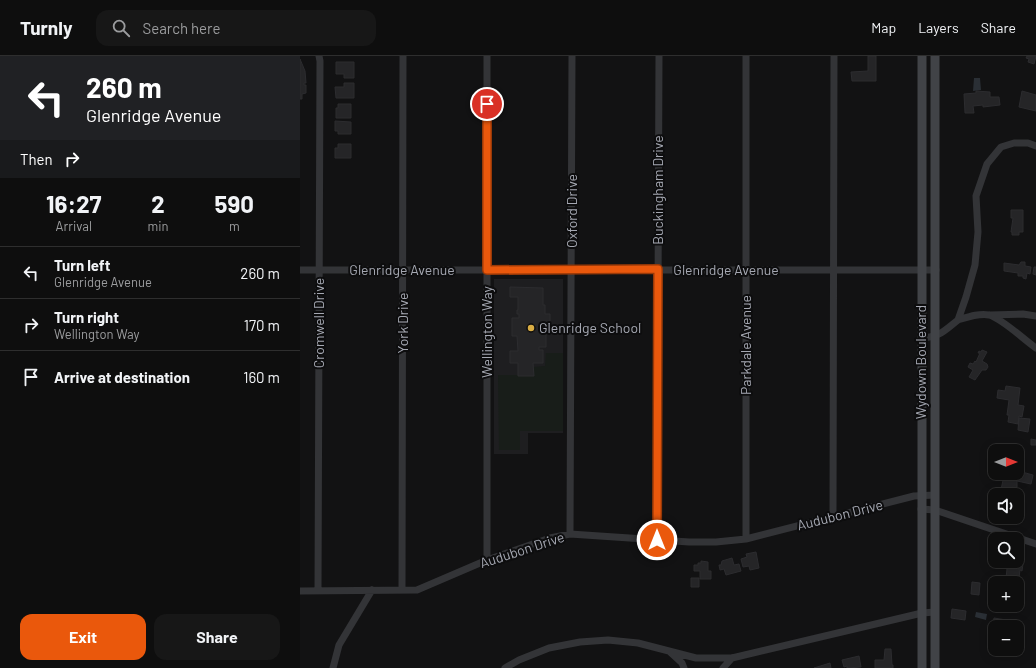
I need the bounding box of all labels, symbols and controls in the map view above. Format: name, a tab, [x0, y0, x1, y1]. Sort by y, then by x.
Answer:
search box	[96, 10, 376, 46]
text: Turnly	[20, 16, 72, 39]
icon: search	[110, 17, 132, 39]
text: Search here	[142, 19, 220, 37]
text: Map	[871, 19, 896, 36]
text: Layers	[918, 19, 959, 36]
text: Share	[981, 19, 1016, 36]
text: 260 m	[86, 70, 162, 104]
icon: left	[20, 72, 72, 124]
pin	[470, 87, 504, 121]
icon: arrive	[476, 93, 498, 115]
text: Glenridge Avenue	[86, 104, 221, 126]
street label: Buckingham Drive	[649, 135, 666, 245]
icon: right	[61, 148, 83, 170]
text: Then	[20, 150, 53, 168]
street label: Oxford Drive	[563, 174, 580, 248]
text: 16:27	[46, 189, 101, 218]
text: 2	[151, 189, 165, 218]
text: 590	[215, 189, 254, 218]
text: Arrival	[56, 218, 92, 234]
text: min	[148, 218, 169, 234]
text: m	[229, 218, 240, 234]
text: Turn left	[54, 256, 110, 274]
street label: Glenridge Avenue	[349, 261, 455, 278]
street label: Glenridge Avenue	[673, 261, 779, 278]
icon: left	[20, 262, 42, 284]
text: 260 m	[240, 264, 280, 282]
text: Glenridge Avenue	[54, 274, 152, 290]
street label: Cromwell Drive	[310, 278, 327, 368]
street label: Wellington Way	[478, 285, 495, 378]
street label: York Drive	[394, 293, 411, 353]
street label: Parkdale Avenue	[737, 295, 754, 395]
street label: Wydown Boulevard	[912, 305, 929, 419]
text: Turn right	[54, 308, 119, 326]
icon: right	[20, 314, 42, 336]
text: 170 m	[244, 316, 280, 334]
place label: Glenridge School	[539, 319, 641, 336]
marker: Glenridge School	[526, 323, 536, 333]
text: Wellington Way	[54, 326, 140, 342]
icon: arrive	[20, 366, 42, 388]
text: Arrive at destination	[54, 368, 190, 386]
text: 160 m	[243, 368, 280, 386]
north arrow	[988, 444, 1024, 480]
map controls	[988, 444, 1024, 656]
button: sound	[988, 488, 1024, 524]
street label: Audubon Drive	[795, 496, 885, 533]
position arrow	[636, 519, 678, 561]
street label: Audubon Drive	[477, 528, 566, 571]
button: search	[988, 532, 1024, 568]
button: +	[988, 576, 1024, 612]
button: Exit	[20, 614, 146, 660]
button: Share	[154, 614, 280, 660]
button: −	[988, 620, 1024, 656]

